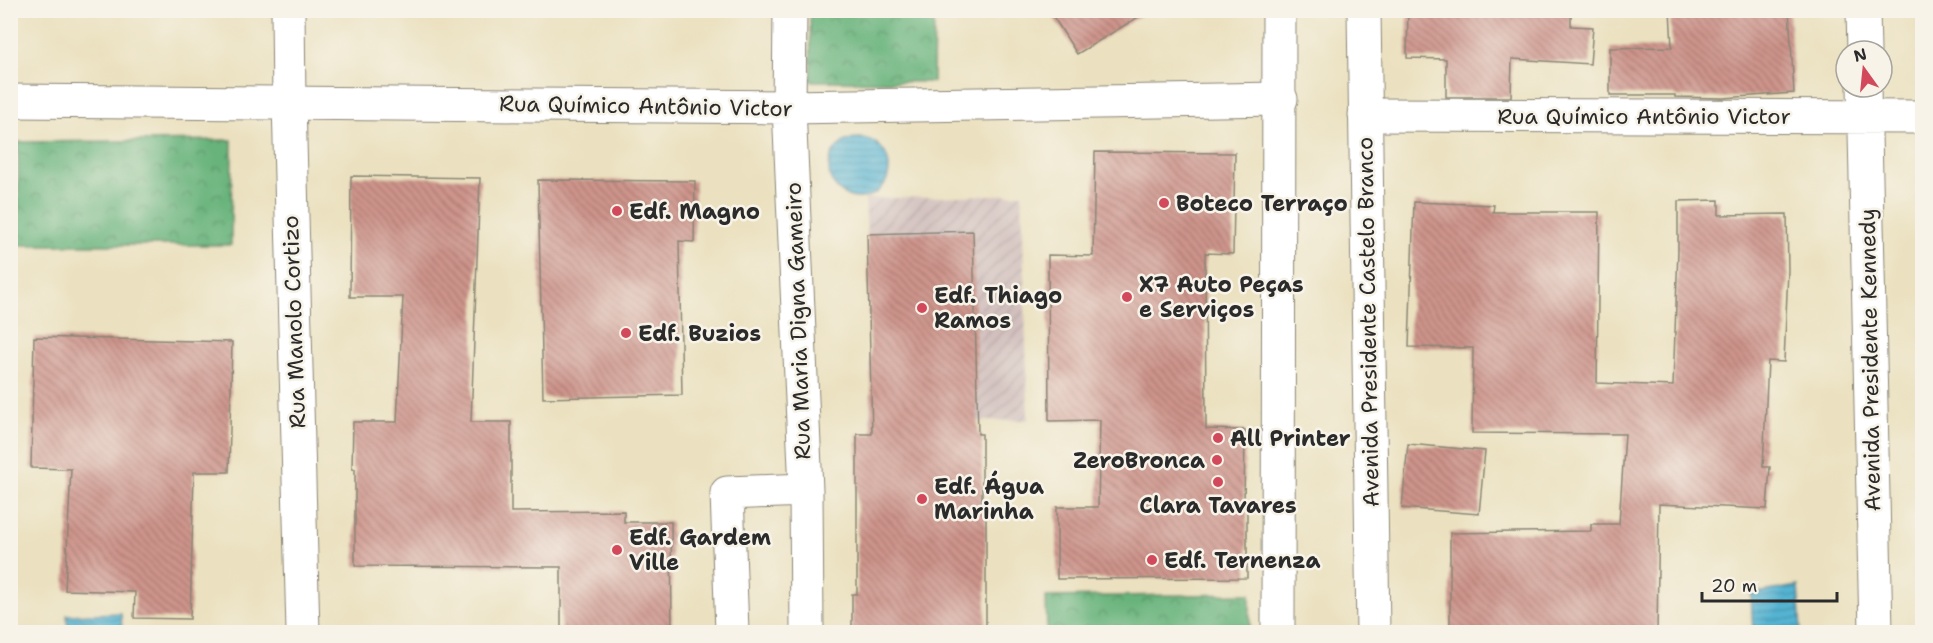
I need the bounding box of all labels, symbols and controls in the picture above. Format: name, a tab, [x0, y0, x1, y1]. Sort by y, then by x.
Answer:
north arrow	[1834, 39, 1894, 99]
text: N	[1851, 43, 1869, 67]
street label: Rua Químico Antônio Victor	[499, 89, 793, 123]
street label: Rua Químico Antônio Victor	[1497, 102, 1791, 131]
street label: Avenida Presidente Castelo Branco	[1350, 137, 1386, 507]
street label: Rua Maria Digna Gameiro	[779, 182, 817, 460]
place label: Boteco Terraço	[1176, 189, 1348, 218]
marker: Boteco Terraço	[1157, 196, 1171, 210]
place label: Edf. Magno	[629, 197, 760, 226]
marker: Edf. Magno	[610, 204, 624, 218]
street label: Avenida Presidente Kennedy	[1853, 208, 1887, 512]
street label: Rua Manolo Cortizo	[276, 215, 312, 429]
place label: X7 Auto Peças e Serviços	[1139, 270, 1304, 324]
place label: Edf. Thiago Ramos	[934, 281, 1062, 335]
marker: X7 Auto Peças e Serviços	[1120, 290, 1134, 304]
marker: Edf. Thiago Ramos	[915, 301, 929, 315]
place label: Edf. Buzios	[638, 319, 761, 348]
marker: Edf. Buzios	[619, 326, 633, 340]
place label: All Printer	[1230, 424, 1351, 453]
marker: All Printer	[1211, 431, 1225, 445]
place label: ZeroBronca	[1073, 446, 1205, 475]
marker: ZeroBronca	[1210, 453, 1224, 467]
place label: Edf. Água Marinha	[934, 470, 1044, 526]
marker: Clara Tavares	[1211, 475, 1225, 489]
place label: Clara Tavares	[1139, 491, 1297, 520]
marker: Edf. Água Marinha	[915, 492, 929, 506]
place label: Edf. Gardem Ville	[629, 523, 771, 577]
marker: Edf. Gardem Ville	[610, 543, 624, 557]
place label: Edf. Ternenza	[1164, 546, 1320, 575]
marker: Edf. Ternenza	[1145, 553, 1159, 567]
scale bar	[1702, 565, 1837, 603]
text: 20 m	[1711, 574, 1757, 598]

